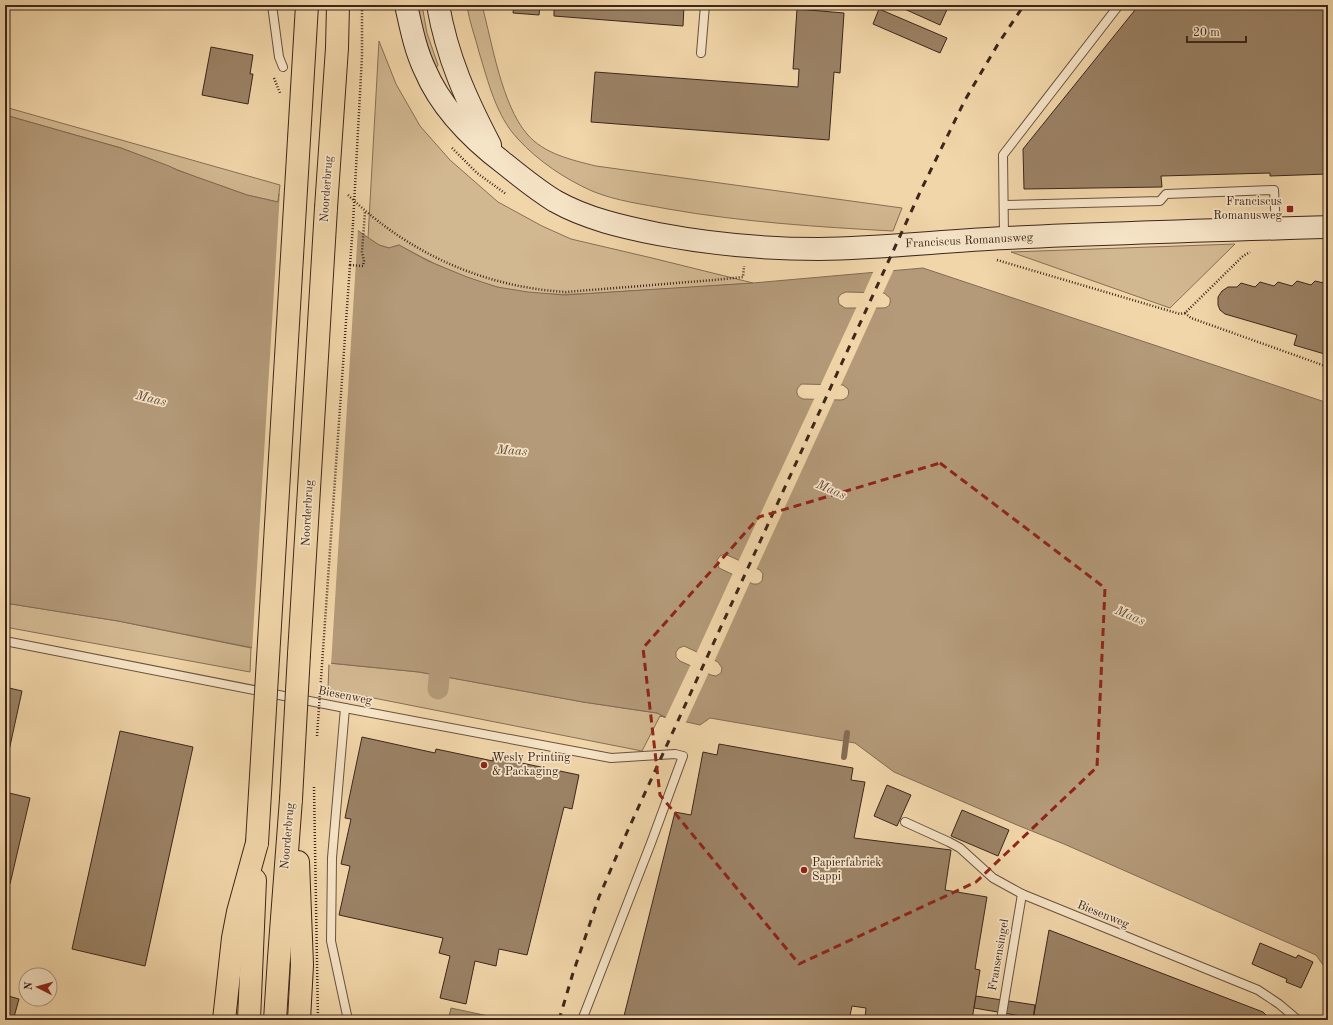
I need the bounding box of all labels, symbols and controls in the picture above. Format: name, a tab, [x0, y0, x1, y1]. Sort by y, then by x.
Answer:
scale bar	[1187, 18, 1246, 44]
text: 20 m	[1193, 27, 1220, 39]
street label: Noorderbrug	[319, 155, 335, 223]
place label: Franciscus Romanusweg	[1213, 196, 1283, 222]
marker: Franciscus Romanusweg	[1285, 204, 1295, 214]
street label: Franciscus Romanusweg	[905, 232, 1034, 250]
water label: Maas	[133, 389, 168, 409]
water label: Maas	[495, 443, 528, 459]
water label: Maas	[813, 478, 848, 502]
street label: Noorderbrug	[300, 479, 316, 547]
water label: Maas	[1112, 604, 1147, 628]
street label: Biesenweg	[317, 685, 374, 707]
place label: Wesly Printing & Packaging	[492, 752, 571, 778]
marker: Wesly Printing & Packaging	[479, 760, 489, 770]
street label: Noorderbrug	[279, 802, 297, 870]
place label: Papierfabriek Sappi	[812, 857, 881, 883]
marker: Papierfabriek Sappi	[799, 865, 809, 875]
street label: Biesenweg	[1075, 899, 1131, 931]
street label: Fransensingel	[987, 918, 1011, 992]
north arrow	[18, 967, 58, 1007]
text: N	[24, 981, 36, 991]

